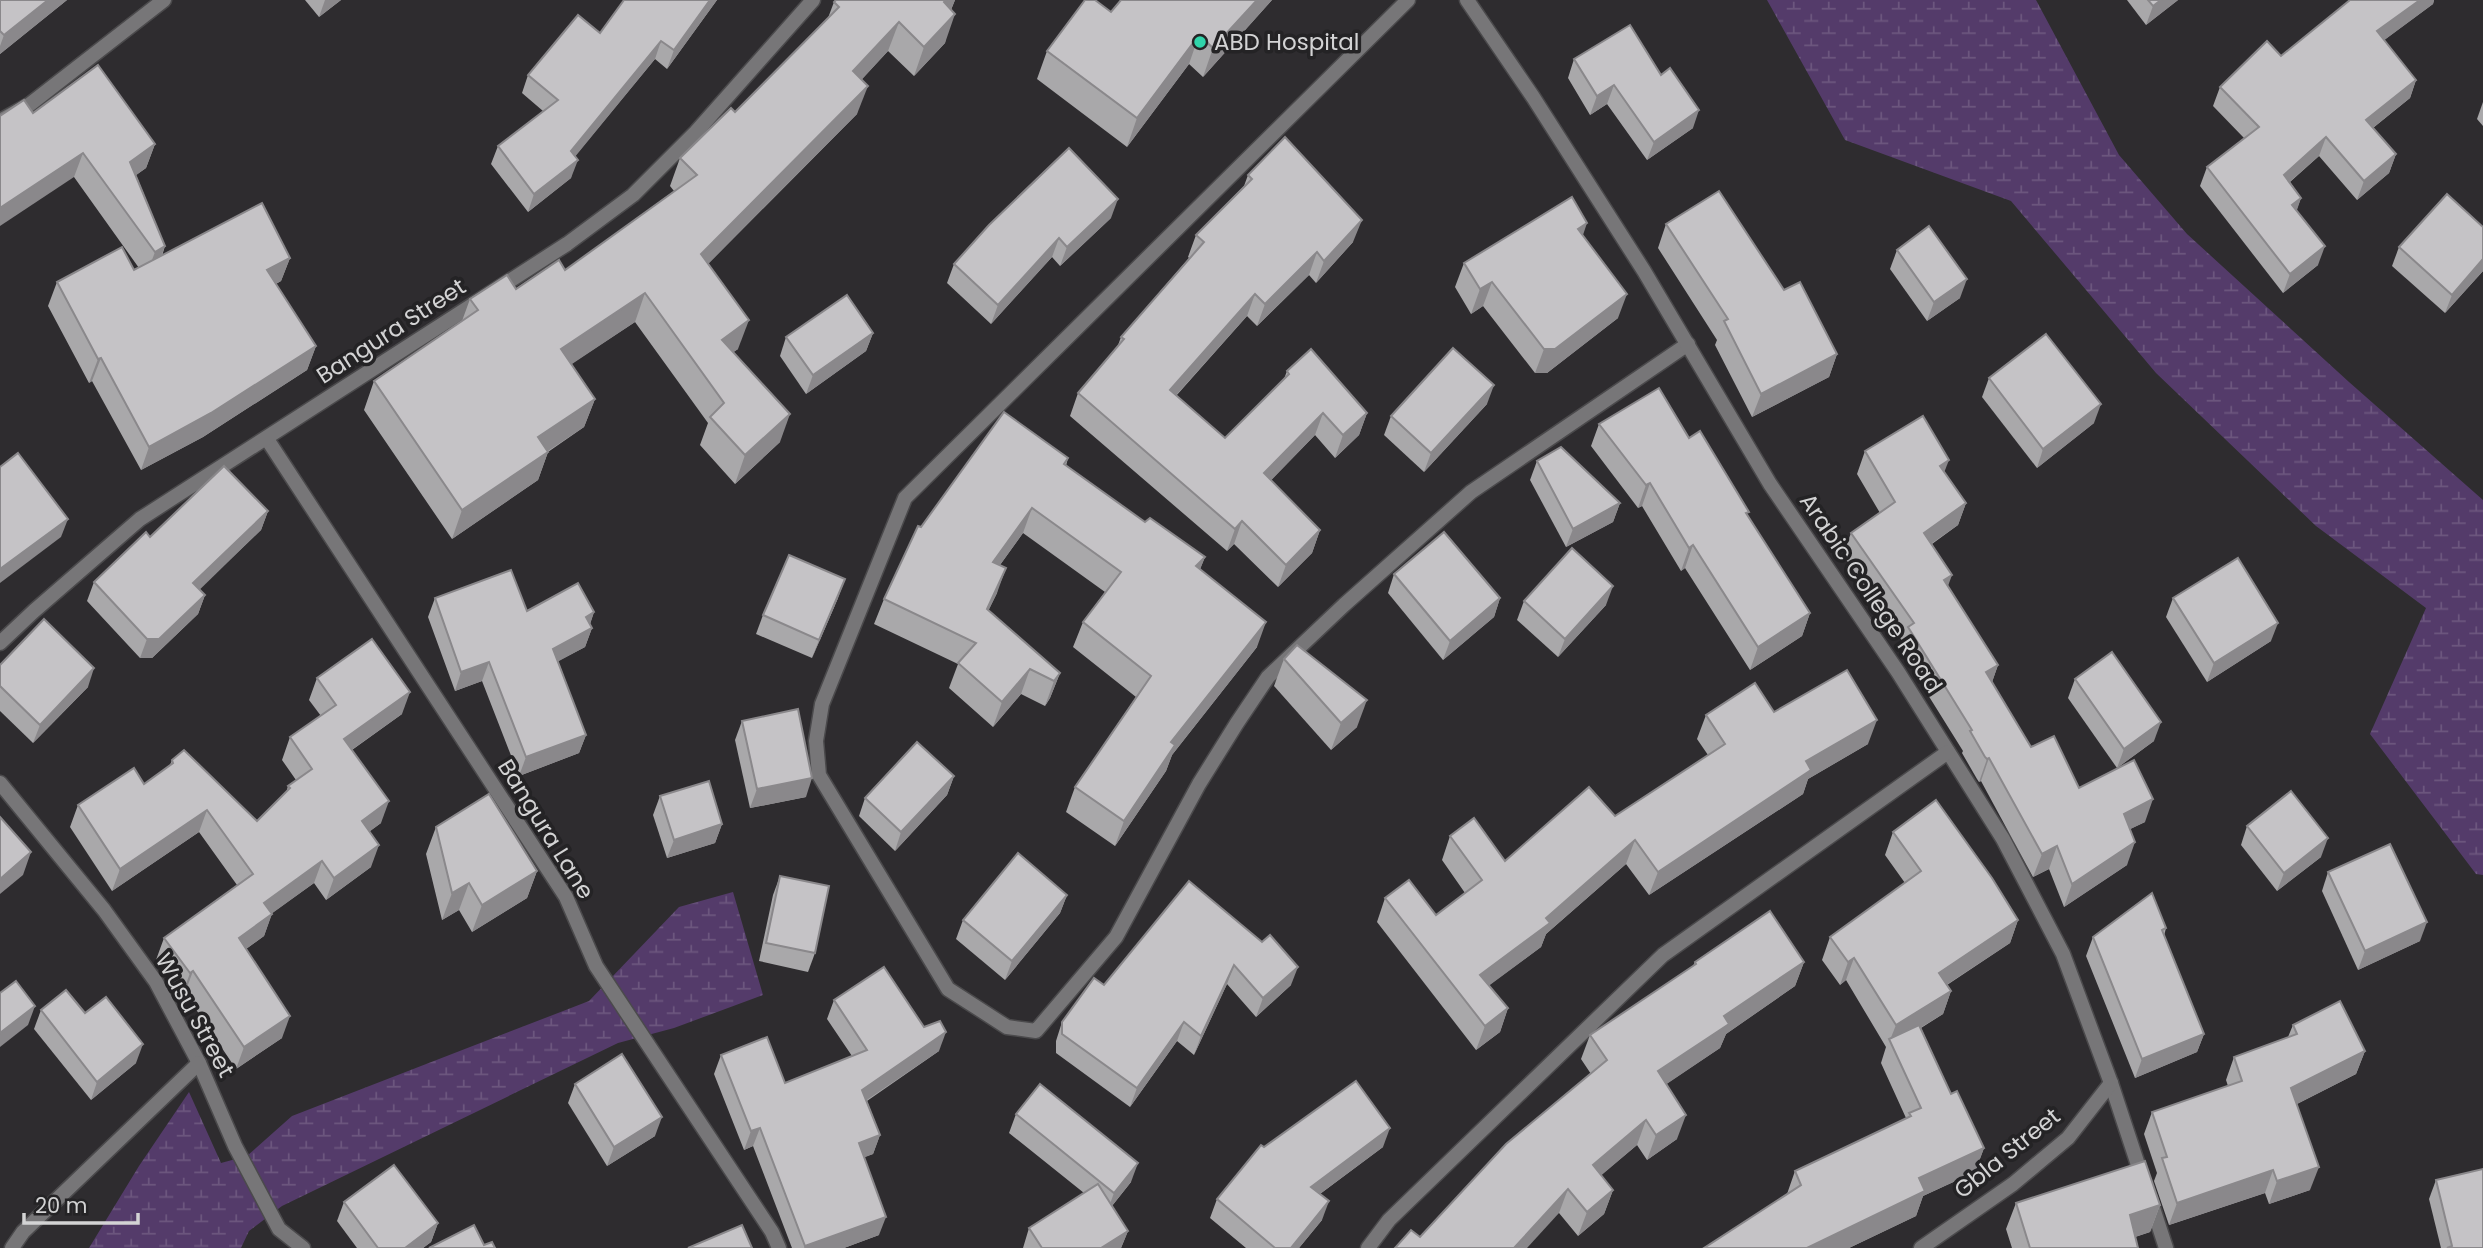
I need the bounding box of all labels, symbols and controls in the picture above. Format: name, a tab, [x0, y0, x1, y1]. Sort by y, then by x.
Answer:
place label: ABD Hospital	[1214, 26, 1359, 58]
marker: ABD Hospital	[1192, 34, 1208, 50]
street label: Bangura Street	[310, 271, 472, 391]
street label: Arabic College Road	[1792, 487, 1950, 699]
street label: Bangura Lane	[490, 753, 602, 905]
street label: Wusu Street	[148, 947, 242, 1083]
street label: Gbla Street	[1947, 1100, 2067, 1206]
scale bar	[24, 1182, 138, 1226]
text: 20 m	[35, 1191, 88, 1220]

